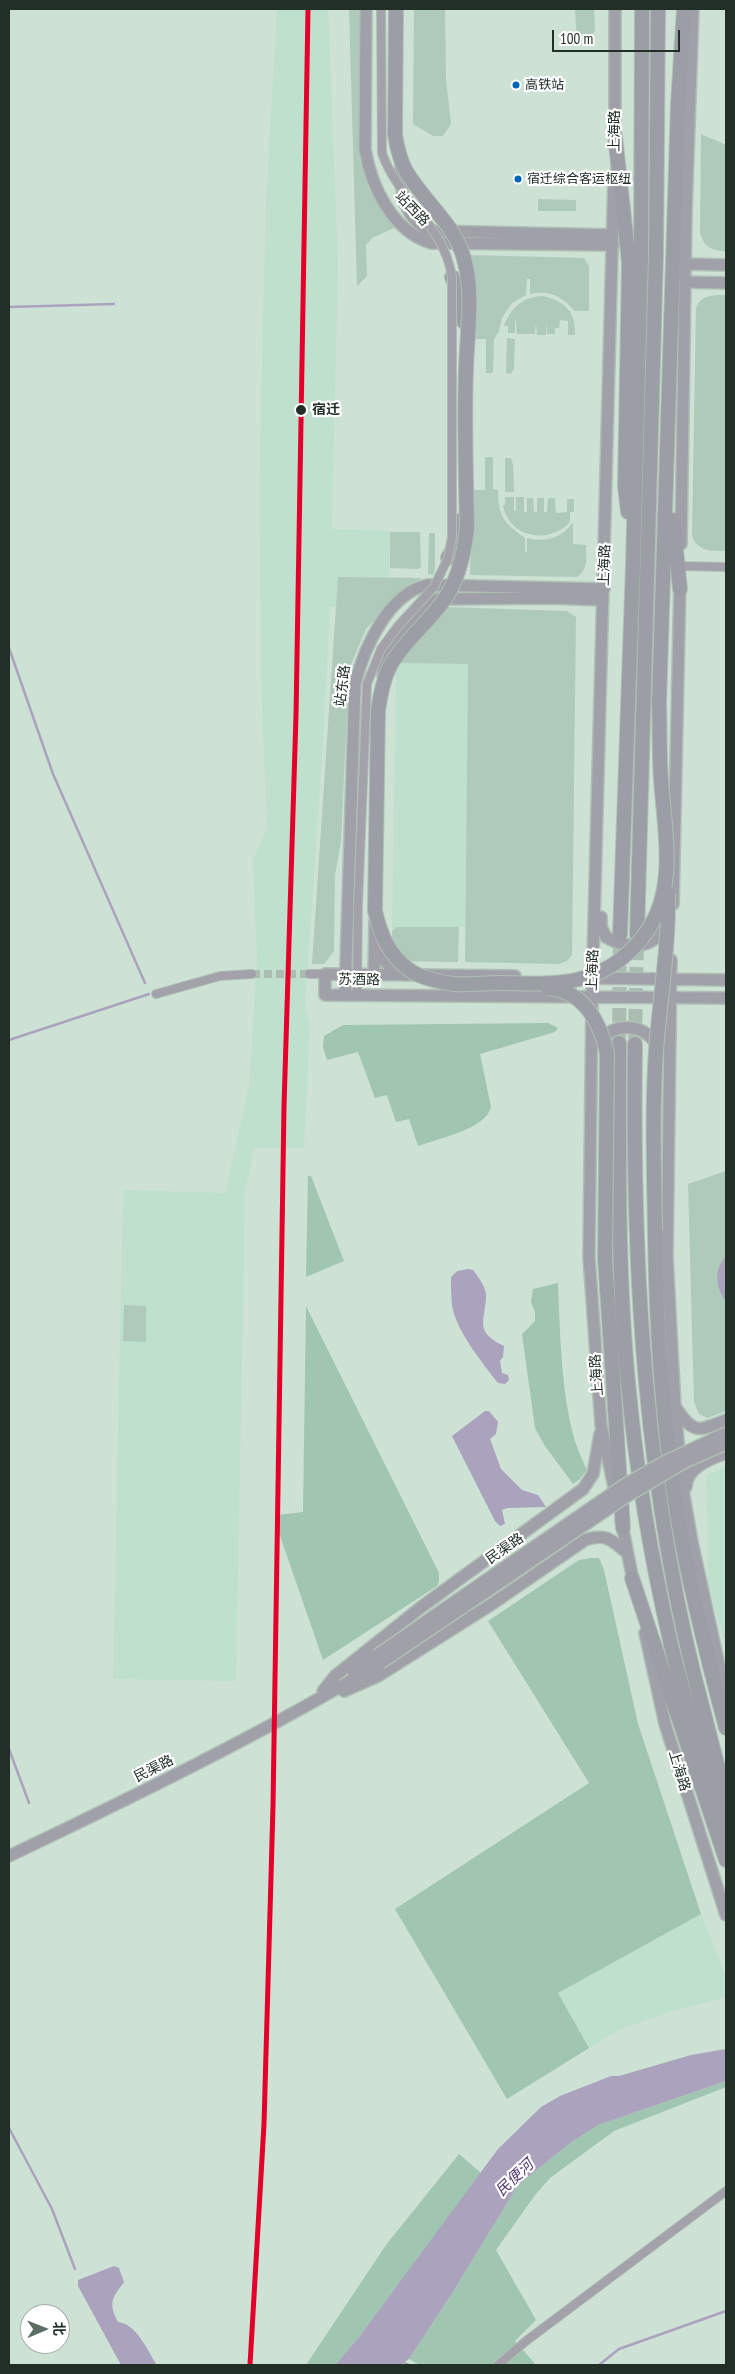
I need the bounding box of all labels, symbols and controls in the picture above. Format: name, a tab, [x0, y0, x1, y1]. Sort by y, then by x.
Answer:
scale bar	[555, 20, 682, 52]
text: 100 m	[560, 29, 593, 48]
place label: 高铁站	[525, 77, 564, 93]
marker: 高铁站	[511, 80, 521, 90]
street label: 上海路	[607, 110, 623, 152]
place label: 宿迁综合客运枢纽	[527, 171, 631, 187]
marker: 宿迁综合客运枢纽	[513, 174, 523, 184]
street label: 站西路	[391, 188, 433, 230]
place label: 宿迁	[312, 402, 340, 418]
marker: 宿迁	[294, 403, 308, 417]
street label: 上海路	[596, 544, 614, 586]
street label: 站东路	[332, 664, 354, 708]
street label: 上海路	[584, 949, 602, 991]
street label: 苏酒路	[338, 971, 380, 989]
street label: 上海路	[587, 1353, 607, 1397]
street label: 民渠路	[483, 1530, 527, 1568]
street label: 上海路	[665, 1748, 693, 1794]
street label: 民渠路	[131, 1752, 177, 1786]
water label: 民便河	[493, 2156, 537, 2200]
north arrow	[20, 2304, 70, 2354]
text: 北	[50, 2322, 68, 2336]

